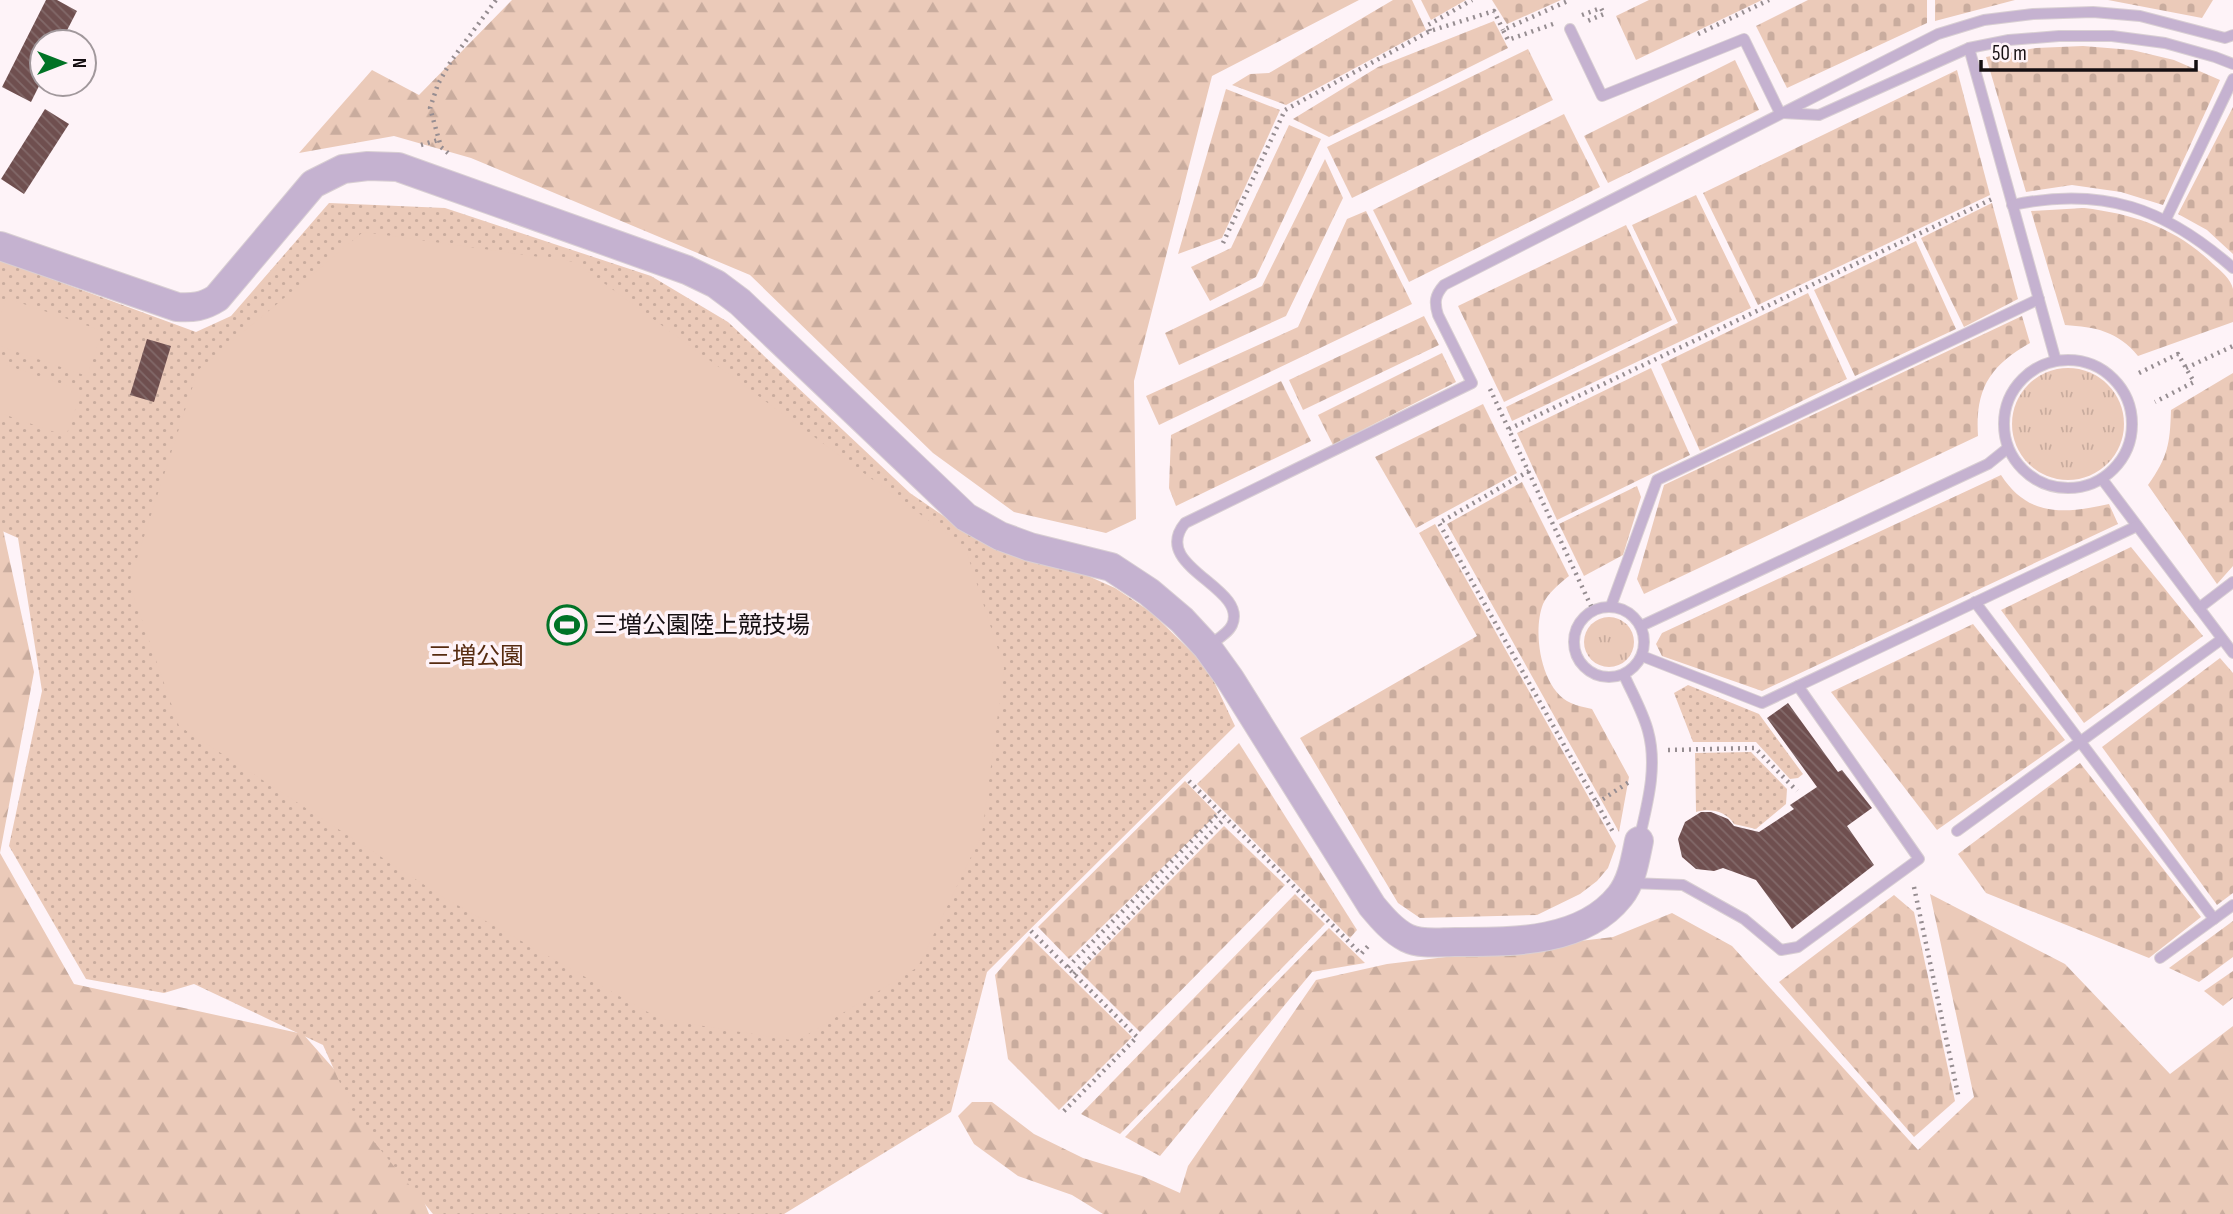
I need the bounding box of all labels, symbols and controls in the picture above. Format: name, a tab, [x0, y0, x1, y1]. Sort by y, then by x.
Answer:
north arrow	[28, 28, 98, 98]
scale bar	[1981, 28, 2196, 72]
text: 50 m	[1992, 41, 2027, 66]
text: N	[67, 58, 90, 68]
sports icon: 三増公園陸上競技場	[546, 604, 588, 646]
place label: 三増公園陸上競技場	[594, 611, 810, 640]
park label: 三増公園	[428, 642, 524, 671]

